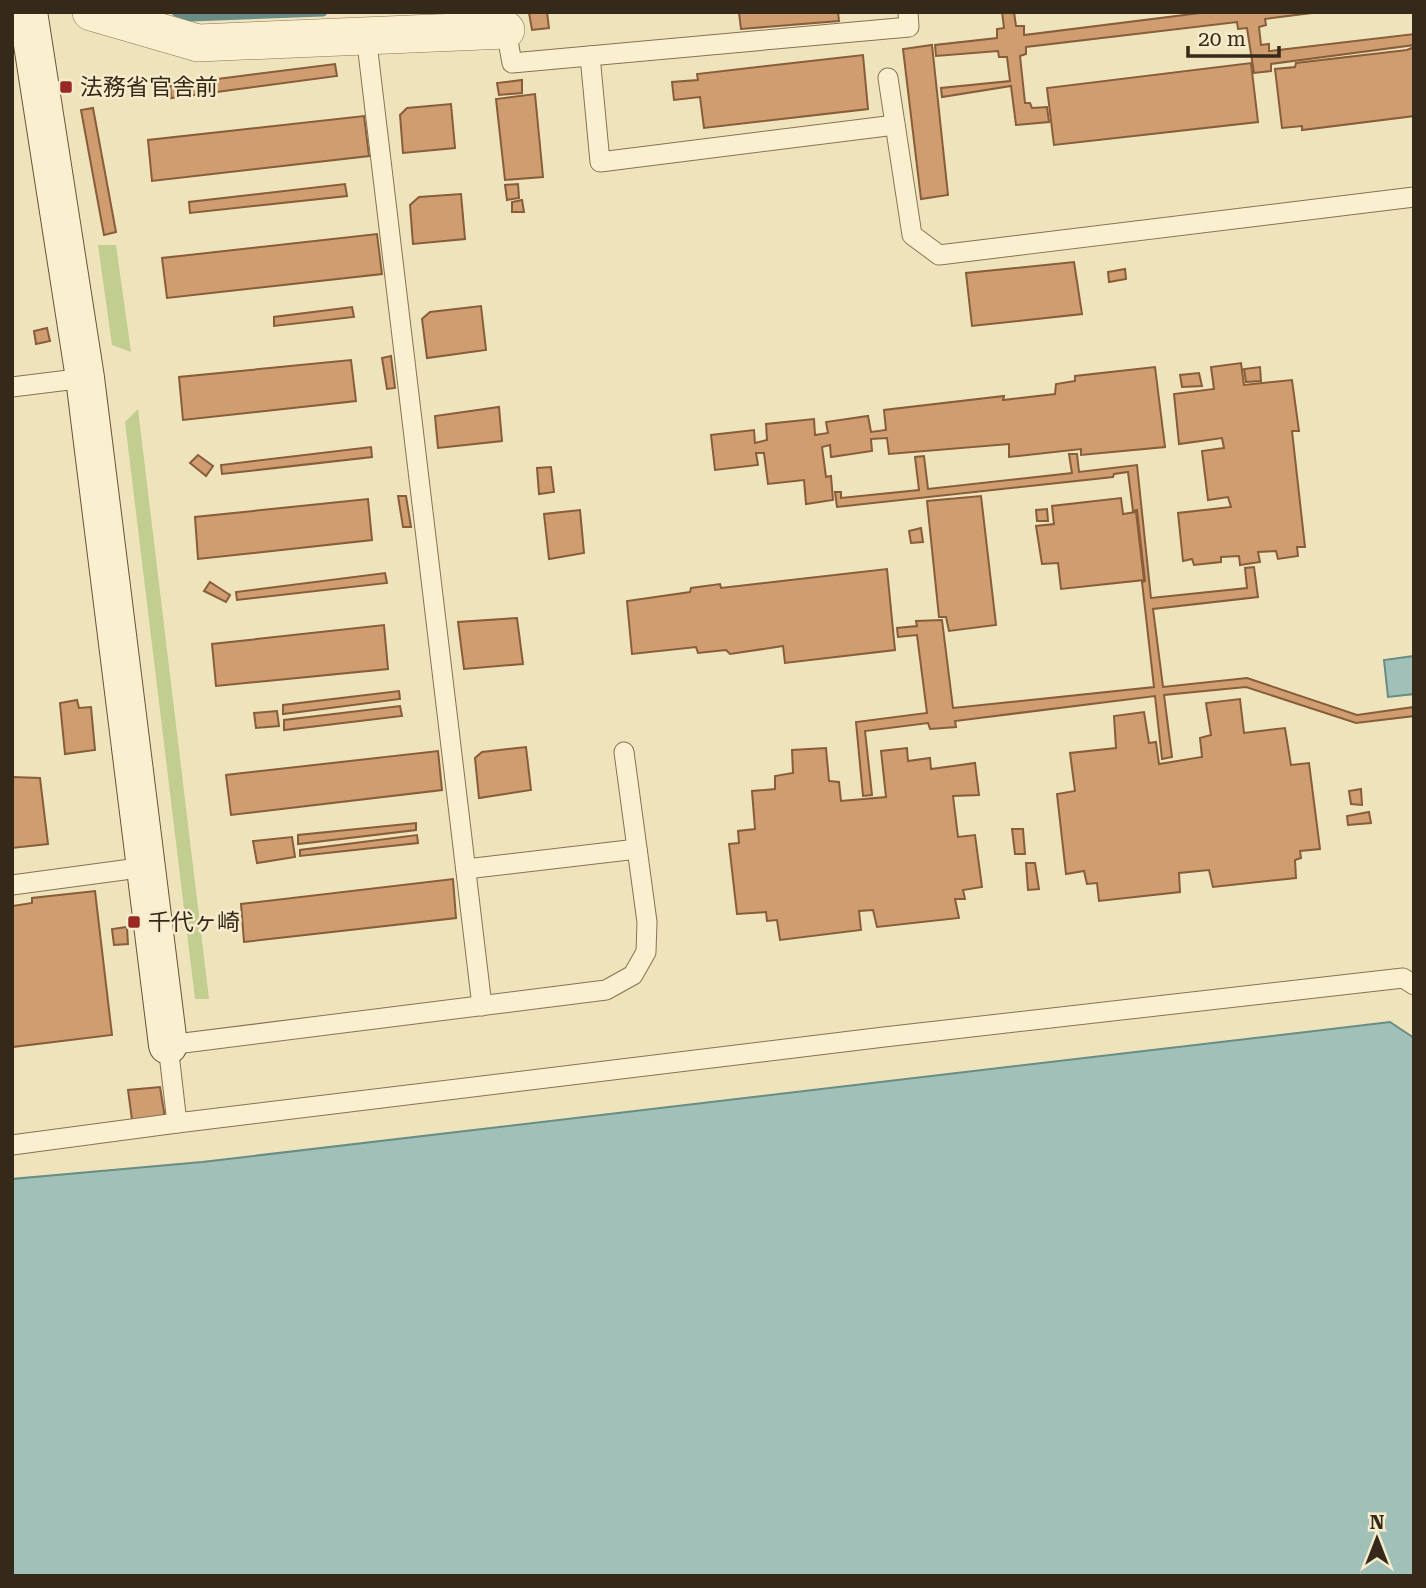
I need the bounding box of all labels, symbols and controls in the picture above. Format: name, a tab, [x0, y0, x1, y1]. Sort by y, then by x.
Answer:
scale bar	[1188, 14, 1279, 58]
text: 20 m	[1198, 27, 1246, 51]
place label: 法務省官舎前	[80, 74, 218, 101]
marker: 法務省官舎前	[58, 79, 74, 95]
place label: 千代ヶ崎	[148, 909, 240, 936]
marker: 千代ヶ崎	[126, 914, 142, 930]
north arrow	[1342, 1504, 1412, 1574]
text: N	[1370, 1511, 1385, 1534]

